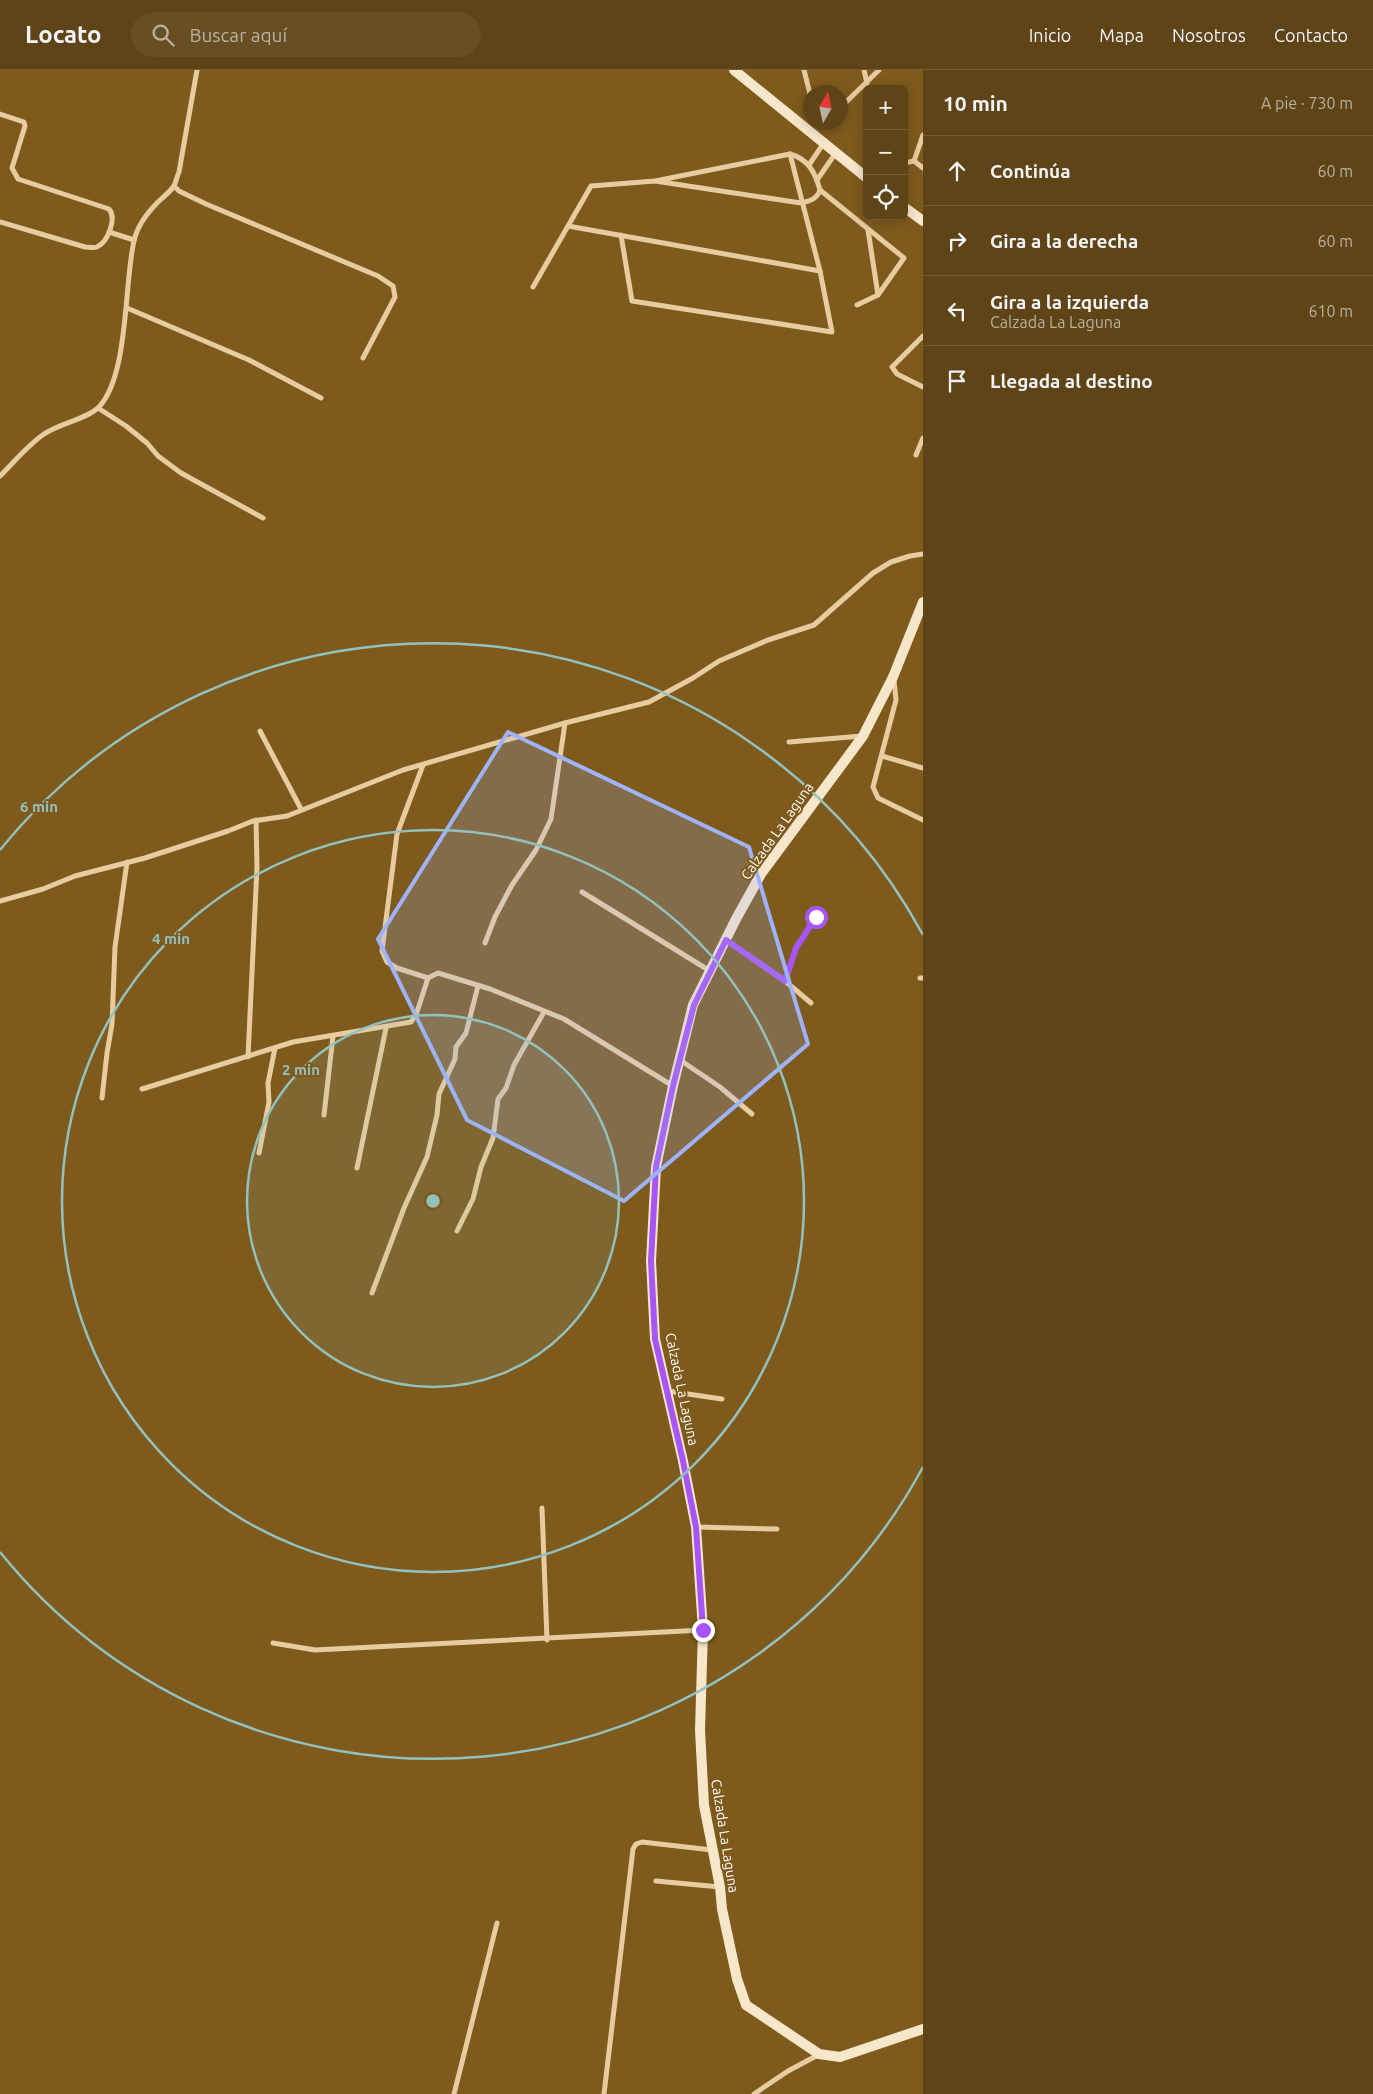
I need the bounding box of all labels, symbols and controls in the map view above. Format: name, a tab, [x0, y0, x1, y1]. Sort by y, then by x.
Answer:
search box	[131, 12, 481, 57]
text: Locato	[25, 21, 101, 48]
icon: search	[149, 21, 177, 49]
text: Buscar aquí	[189, 24, 287, 46]
text: Inicio	[1029, 25, 1071, 45]
text: Mapa	[1099, 25, 1144, 45]
text: Nosotros	[1172, 25, 1246, 45]
text: Contacto	[1274, 25, 1348, 45]
north arrow	[803, 85, 848, 130]
map controls	[863, 85, 908, 220]
button: +	[863, 85, 908, 130]
text: 10 min	[943, 91, 1008, 115]
text: A pie · 730 m	[1261, 94, 1353, 112]
button: −	[863, 130, 908, 175]
icon: ahead	[943, 157, 971, 185]
text: Continúa	[990, 160, 1071, 182]
text: 60 m	[1317, 162, 1353, 180]
button: locate	[863, 175, 908, 220]
icon: right	[943, 227, 971, 255]
text: Gira a la derecha	[990, 230, 1138, 252]
text: 60 m	[1317, 232, 1353, 250]
text: Gira a la izquierda	[990, 291, 1149, 313]
icon: left	[943, 297, 971, 325]
text: 610 m	[1308, 302, 1353, 320]
text: Calzada La Laguna	[990, 313, 1121, 331]
icon: arrive	[943, 367, 971, 395]
text: Llegada al destino	[990, 370, 1153, 392]
street label: Calzada La Laguna	[738, 779, 816, 883]
text: 6 min	[20, 798, 58, 815]
route start	[805, 906, 828, 929]
text: 4 min	[152, 930, 190, 947]
text: 2 min	[282, 1061, 320, 1078]
centre of rings	[424, 1192, 442, 1210]
street label: Calzada La Laguna	[662, 1331, 702, 1447]
route end	[692, 1619, 715, 1642]
street label: Calzada La Laguna	[708, 1778, 742, 1894]

